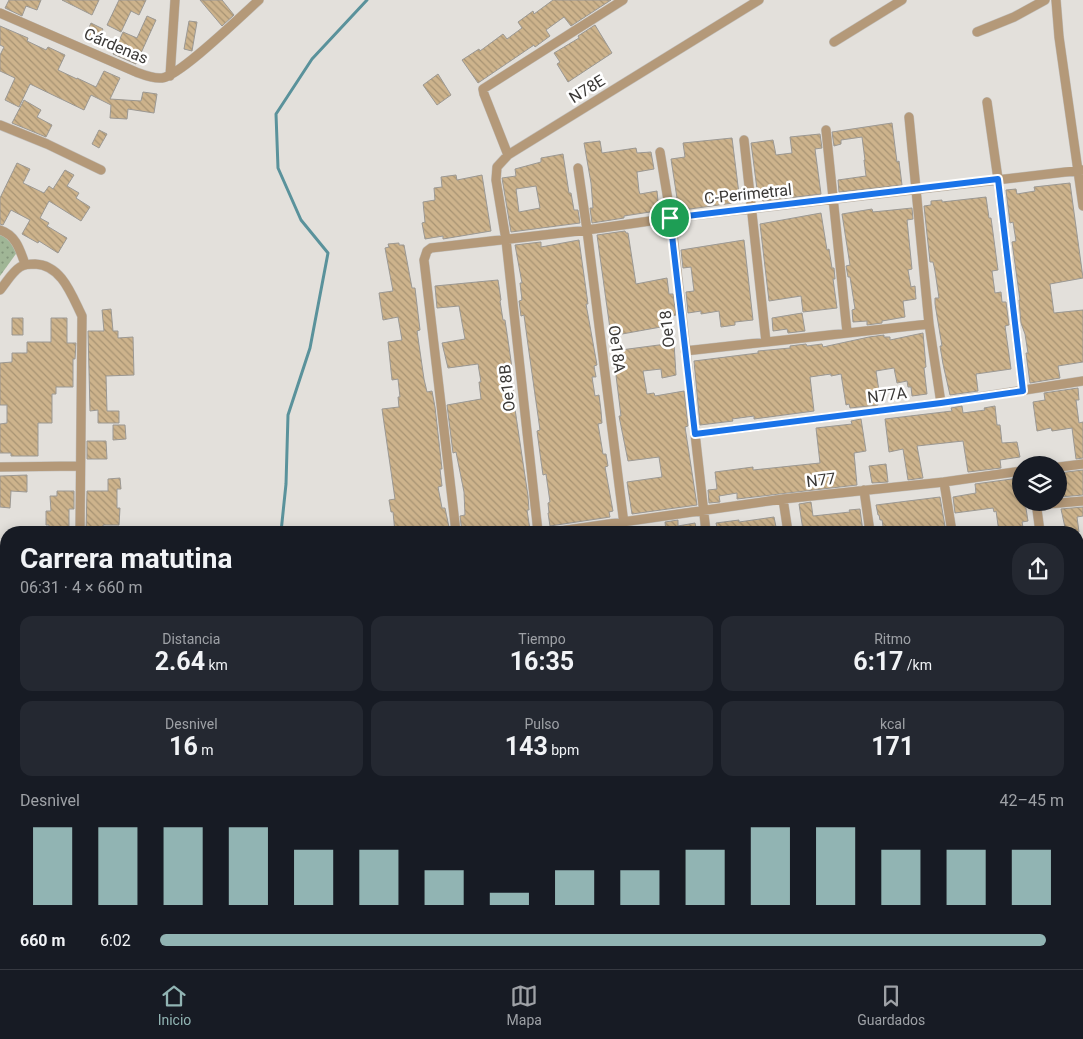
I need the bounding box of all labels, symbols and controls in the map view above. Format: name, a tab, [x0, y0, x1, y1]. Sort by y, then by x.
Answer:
street label: Cárdenas	[81, 24, 151, 68]
street label: N78E	[566, 71, 608, 107]
street label: C-Perimetral	[703, 180, 793, 208]
pin	[649, 197, 691, 239]
icon: arrive	[656, 204, 684, 232]
street label: Oe18	[656, 309, 678, 349]
street label: Oe18A	[605, 324, 629, 374]
street label: Oe18B	[495, 363, 519, 413]
street label: N77A	[866, 383, 908, 407]
map controls	[1012, 456, 1067, 511]
button: layers	[1012, 456, 1067, 511]
street label: N77	[805, 469, 837, 491]
text: Carrera matutina	[20, 542, 232, 575]
button: share	[1012, 543, 1064, 595]
text: 06:31 · 4 × 660 m	[20, 578, 142, 597]
text: Distancia	[162, 631, 220, 647]
text: Tiempo	[518, 631, 566, 647]
text: Ritmo	[874, 631, 911, 647]
text: 2.64	[155, 647, 205, 676]
text: 16:35	[510, 647, 574, 676]
text: 6:17	[853, 647, 903, 676]
text: km	[205, 657, 228, 673]
text: /km	[903, 657, 932, 673]
text: Desnivel	[165, 716, 218, 732]
text: Pulso	[524, 716, 560, 732]
text: kcal	[880, 716, 905, 732]
text: 16	[169, 732, 198, 761]
text: 143	[505, 732, 548, 761]
text: 171	[871, 732, 914, 761]
text: m	[198, 742, 214, 758]
text: bpm	[548, 742, 579, 758]
text: Desnivel	[20, 791, 80, 810]
text: 42–45 m	[1000, 791, 1064, 810]
text: 660 m	[20, 931, 65, 950]
text: 6:02	[100, 931, 131, 950]
tab: Inicio	[158, 982, 191, 1028]
tab: Mapa	[507, 982, 542, 1028]
tab: Guardados	[857, 982, 925, 1028]

